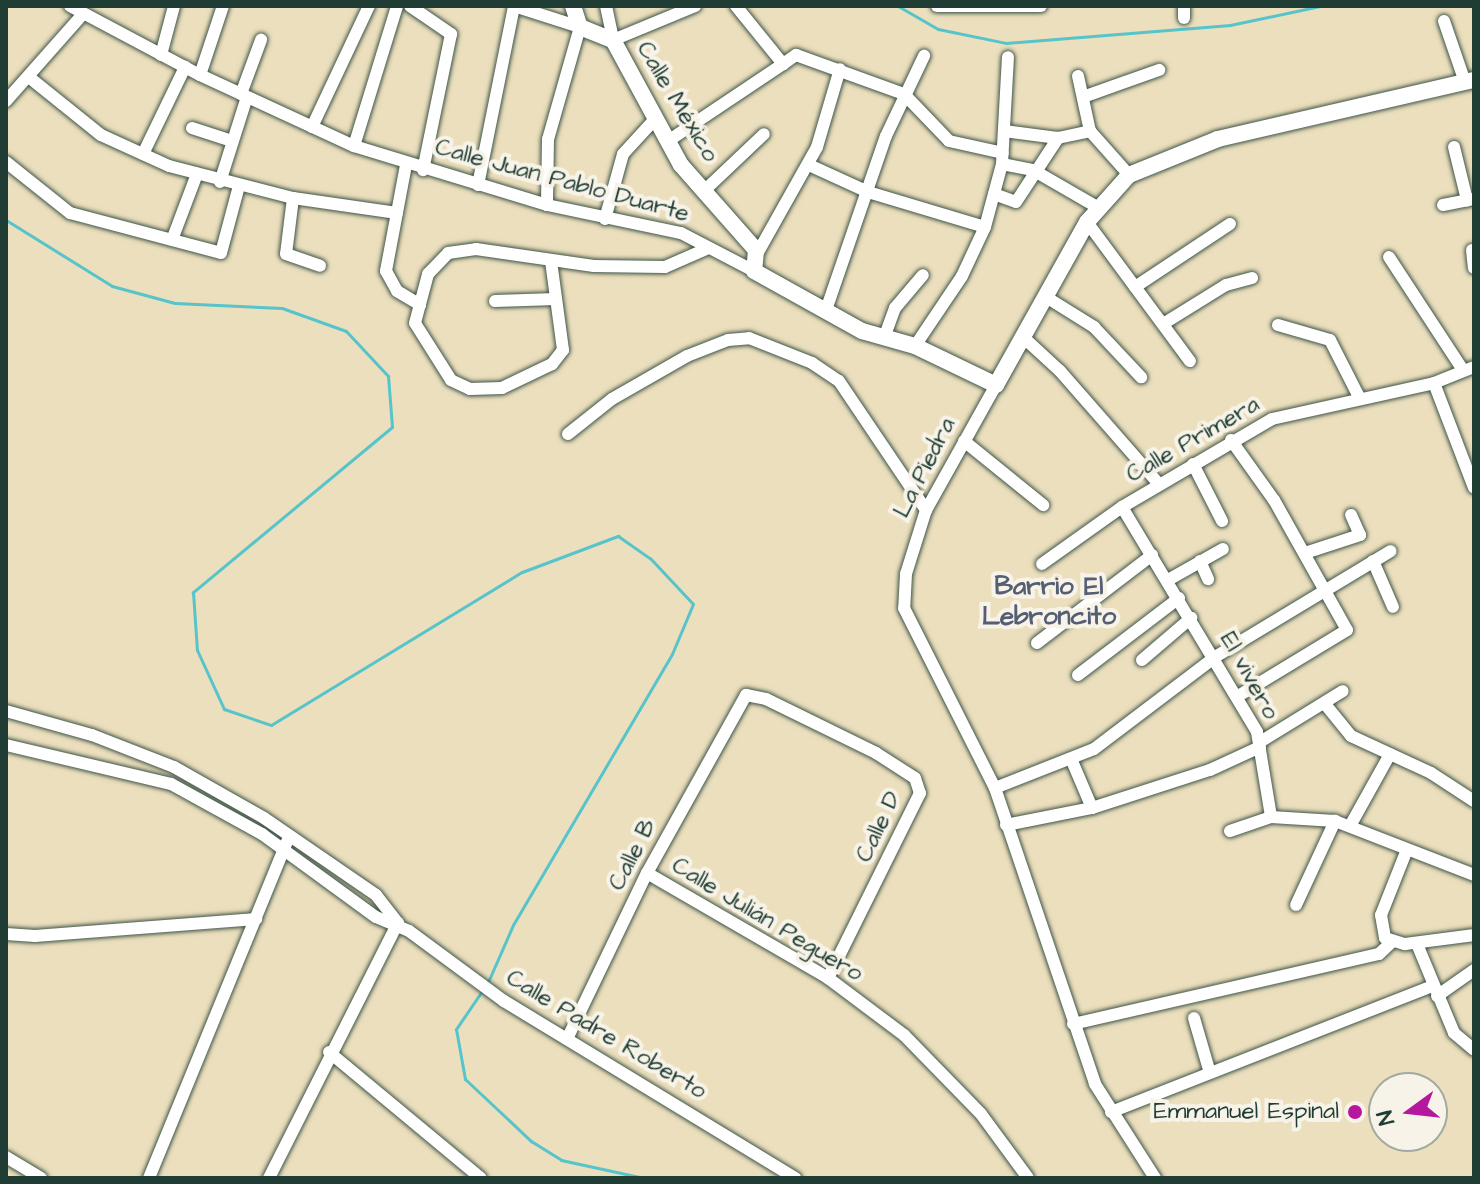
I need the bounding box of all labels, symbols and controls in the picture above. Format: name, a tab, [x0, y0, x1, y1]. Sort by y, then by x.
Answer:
street label: Calle México	[630, 36, 724, 168]
street label: Calle Juan Pablo Duarte	[432, 133, 692, 229]
street label: Calle Primera	[1121, 390, 1265, 490]
street label: La Piedra	[888, 413, 962, 523]
district label: Barrio El Lebroncito	[982, 571, 1116, 632]
street label: El vivero	[1213, 627, 1285, 725]
street label: Calle D	[850, 787, 908, 867]
street label: Calle B	[603, 814, 663, 896]
street label: Calle Julián Peguero	[666, 852, 868, 988]
street label: Calle Padre Roberto	[501, 964, 711, 1106]
north arrow	[1368, 1072, 1448, 1152]
place label: Emmanuel Espinal	[1153, 1098, 1339, 1126]
marker: Emmanuel Espinal	[1346, 1103, 1364, 1121]
text: N	[1370, 1107, 1403, 1129]

